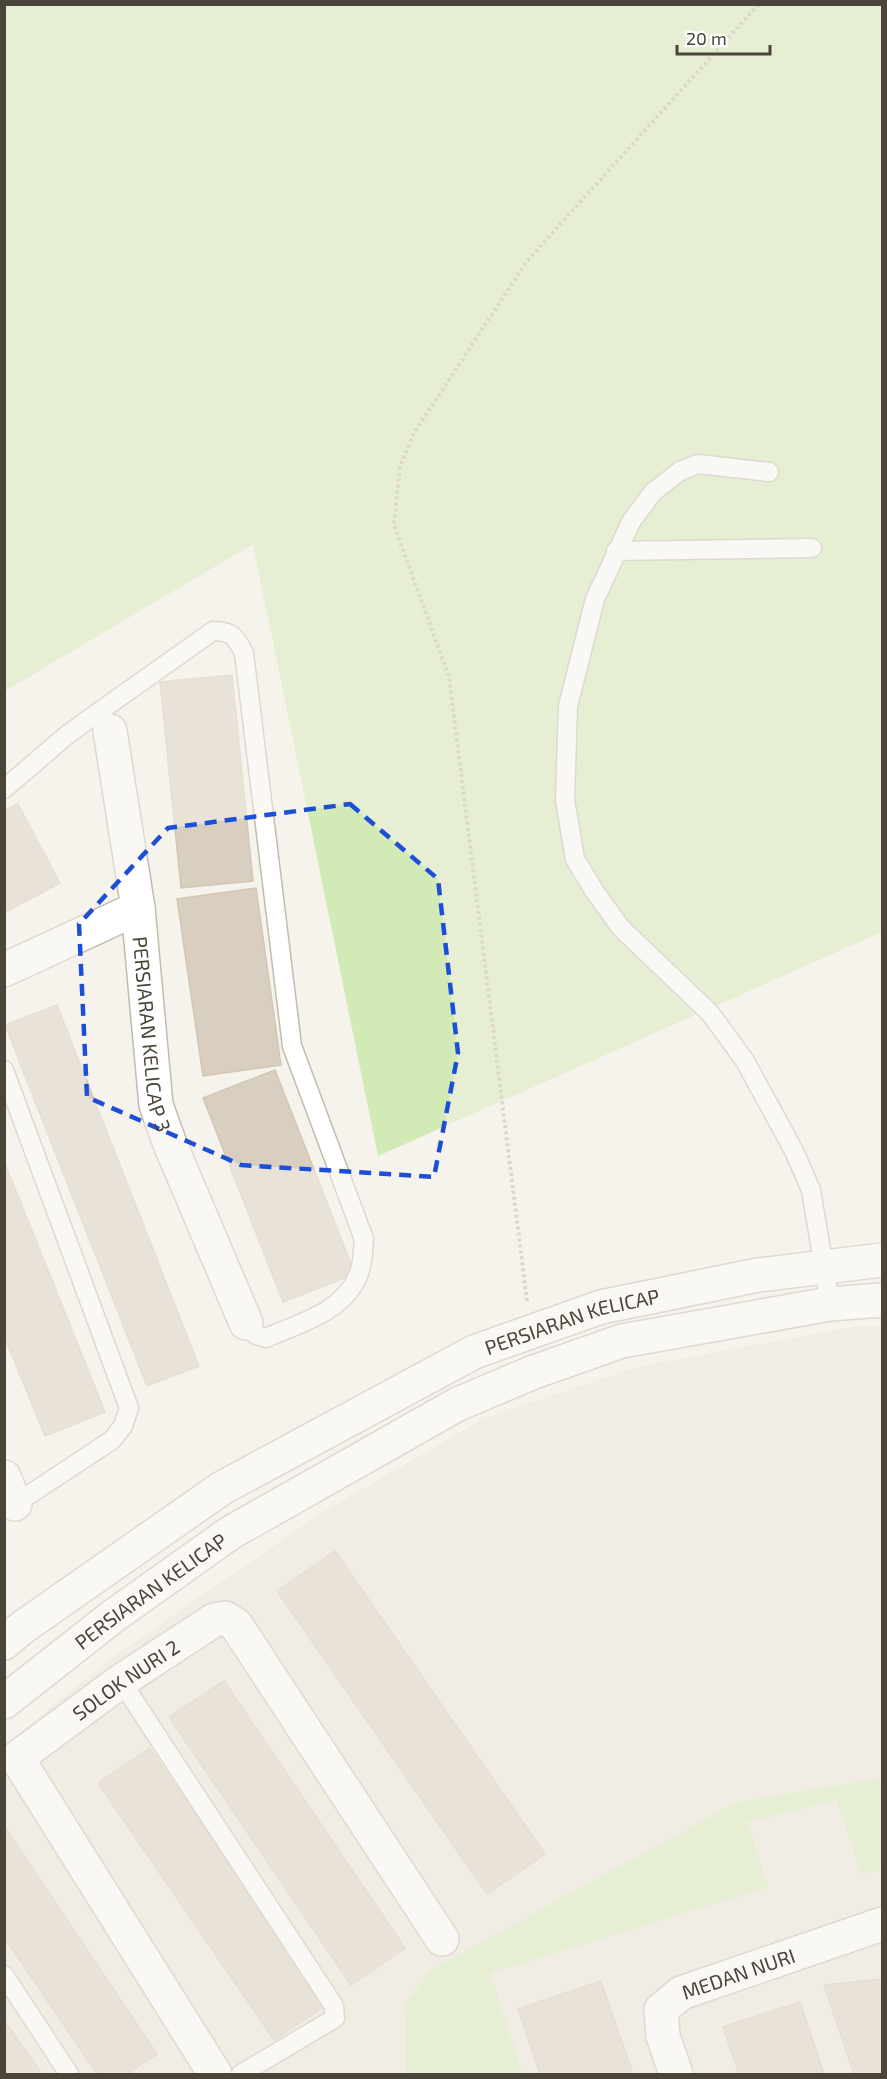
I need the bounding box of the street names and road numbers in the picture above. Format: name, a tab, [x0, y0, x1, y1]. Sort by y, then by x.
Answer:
street label: PERSIARAN KELICAP 3	[129, 935, 177, 1135]
street label: PERSIARAN KELICAP	[481, 1283, 661, 1359]
street label: PERSIARAN KELICAP	[70, 1527, 231, 1654]
street label: SOLOK NURI 2	[67, 1634, 184, 1725]
street label: MEDAN NURI	[679, 1943, 798, 2004]

